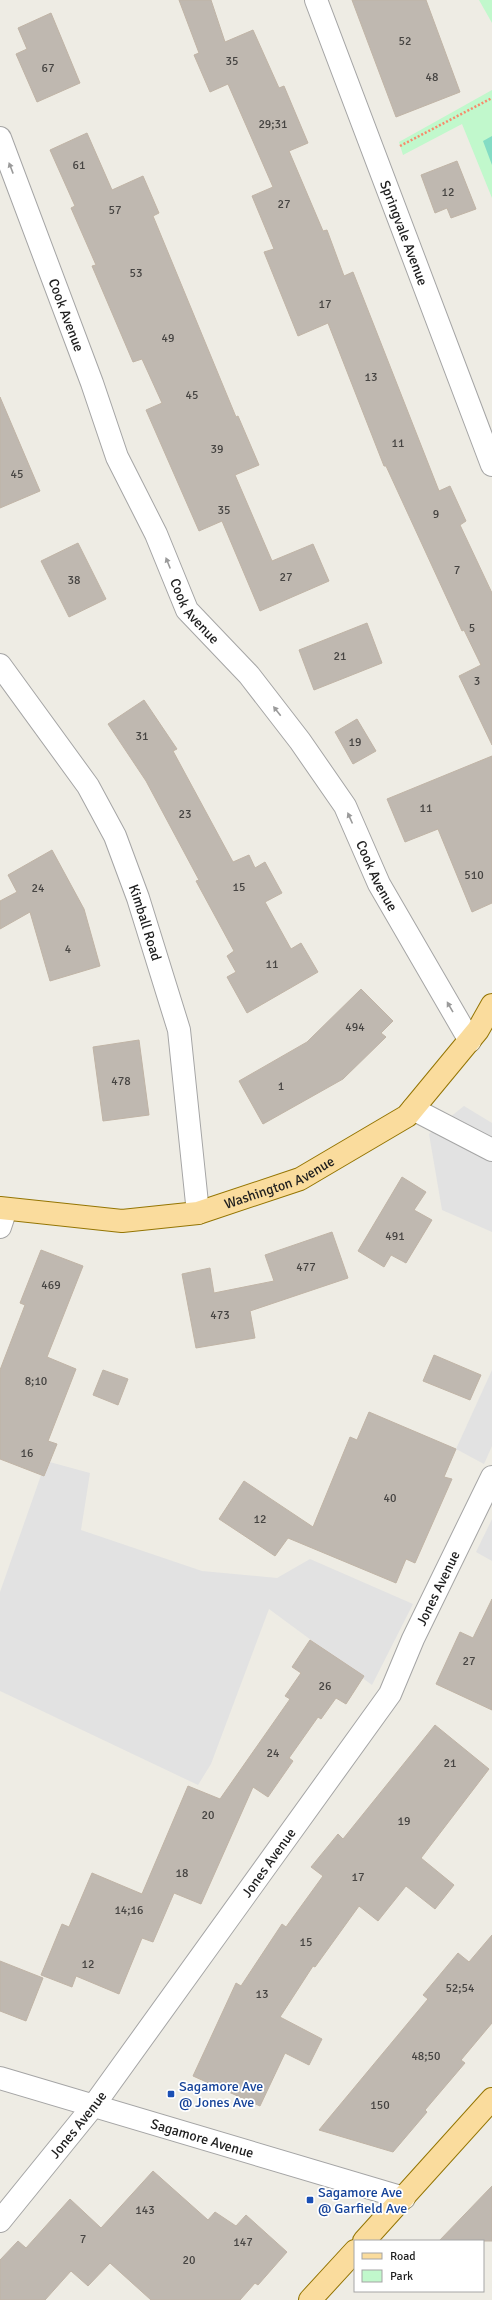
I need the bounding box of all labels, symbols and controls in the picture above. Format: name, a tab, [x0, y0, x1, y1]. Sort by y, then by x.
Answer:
house number: 52	[399, 34, 411, 49]
house number: 35	[226, 54, 238, 69]
house number: 67	[42, 61, 54, 76]
house number: 48	[426, 70, 438, 85]
house number: 29;31	[258, 117, 288, 132]
house number: 61	[73, 158, 85, 173]
one-way arrow	[8, 161, 14, 173]
street label: Springvale Avenue	[377, 178, 432, 288]
house number: 12	[442, 185, 454, 200]
house number: 27	[278, 197, 290, 212]
house number: 57	[109, 203, 121, 218]
house number: 53	[130, 266, 142, 281]
street label: Cook Avenue	[45, 276, 88, 354]
house number: 17	[319, 297, 331, 312]
house number: 49	[162, 331, 174, 346]
house number: 13	[365, 370, 377, 385]
house number: 45	[186, 388, 198, 403]
house number: 11	[392, 436, 404, 451]
house number: 39	[211, 442, 223, 457]
house number: 45	[11, 467, 23, 482]
house number: 35	[218, 503, 230, 518]
house number: 9	[433, 507, 439, 522]
one-way arrow	[164, 557, 170, 569]
house number: 7	[454, 563, 460, 578]
house number: 27	[280, 570, 292, 585]
house number: 38	[68, 573, 80, 588]
street label: Cook Avenue	[166, 576, 223, 647]
house number: 5	[469, 621, 475, 636]
house number: 21	[334, 649, 346, 664]
house number: 3	[474, 674, 480, 689]
one-way arrow	[273, 705, 281, 716]
house number: 31	[136, 729, 148, 744]
house number: 19	[349, 735, 361, 750]
house number: 11	[420, 801, 432, 816]
house number: 23	[179, 807, 191, 822]
one-way arrow	[347, 813, 353, 824]
street label: Cook Avenue	[352, 837, 401, 914]
house number: 510	[464, 868, 484, 883]
house number: 15	[233, 880, 245, 895]
house number: 24	[32, 881, 45, 896]
street label: Kimball Road	[125, 882, 165, 963]
house number: 4	[65, 942, 72, 957]
house number: 11	[266, 957, 278, 972]
one-way arrow	[447, 1001, 454, 1013]
house number: 494	[345, 1020, 365, 1035]
house number: 478	[111, 1074, 131, 1089]
house number: 1	[278, 1079, 284, 1094]
street label: Washington Avenue	[222, 1152, 337, 1212]
house number: 491	[385, 1229, 405, 1244]
house number: 477	[296, 1260, 316, 1275]
house number: 469	[41, 1278, 61, 1293]
house number: 473	[210, 1308, 230, 1323]
house number: 8;10	[25, 1374, 47, 1389]
house number: 16	[21, 1446, 33, 1461]
house number: 40	[384, 1491, 396, 1506]
house number: 12	[254, 1512, 266, 1527]
street label: Jones Avenue	[412, 1548, 463, 1628]
house number: 27	[463, 1654, 475, 1669]
house number: 26	[319, 1679, 331, 1694]
house number: 24	[267, 1746, 280, 1761]
house number: 21	[444, 1756, 456, 1771]
house number: 20	[202, 1808, 214, 1823]
house number: 19	[398, 1814, 410, 1829]
street label: Jones Avenue	[238, 1825, 299, 1901]
house number: 18	[176, 1866, 188, 1881]
house number: 17	[352, 1870, 364, 1885]
house number: 14;16	[114, 1903, 144, 1918]
house number: 15	[300, 1935, 312, 1950]
house number: 12	[82, 1957, 94, 1972]
house number: 52;54	[445, 1981, 475, 1996]
house number: 13	[256, 1987, 268, 2002]
house number: 48;50	[411, 2049, 441, 2064]
place label: Sagamore Ave @ Jones Ave	[179, 2078, 263, 2111]
street label: Jones Avenue	[46, 2088, 110, 2162]
marker: Sagamore Ave @ Jones Ave	[166, 2089, 176, 2099]
house number: 150	[370, 2098, 390, 2113]
street label: Sagamore Avenue	[149, 2115, 256, 2161]
place label: Sagamore Ave @ Garfield Ave	[318, 2184, 407, 2217]
marker: Sagamore Ave @ Garfield Ave	[305, 2195, 315, 2205]
house number: 143	[135, 2203, 155, 2218]
house number: 7	[80, 2232, 86, 2247]
house number: 147	[233, 2235, 253, 2250]
legend	[354, 2240, 484, 2292]
text: Road	[390, 2249, 416, 2264]
house number: 20	[183, 2253, 195, 2268]
text: Park	[390, 2269, 413, 2284]

